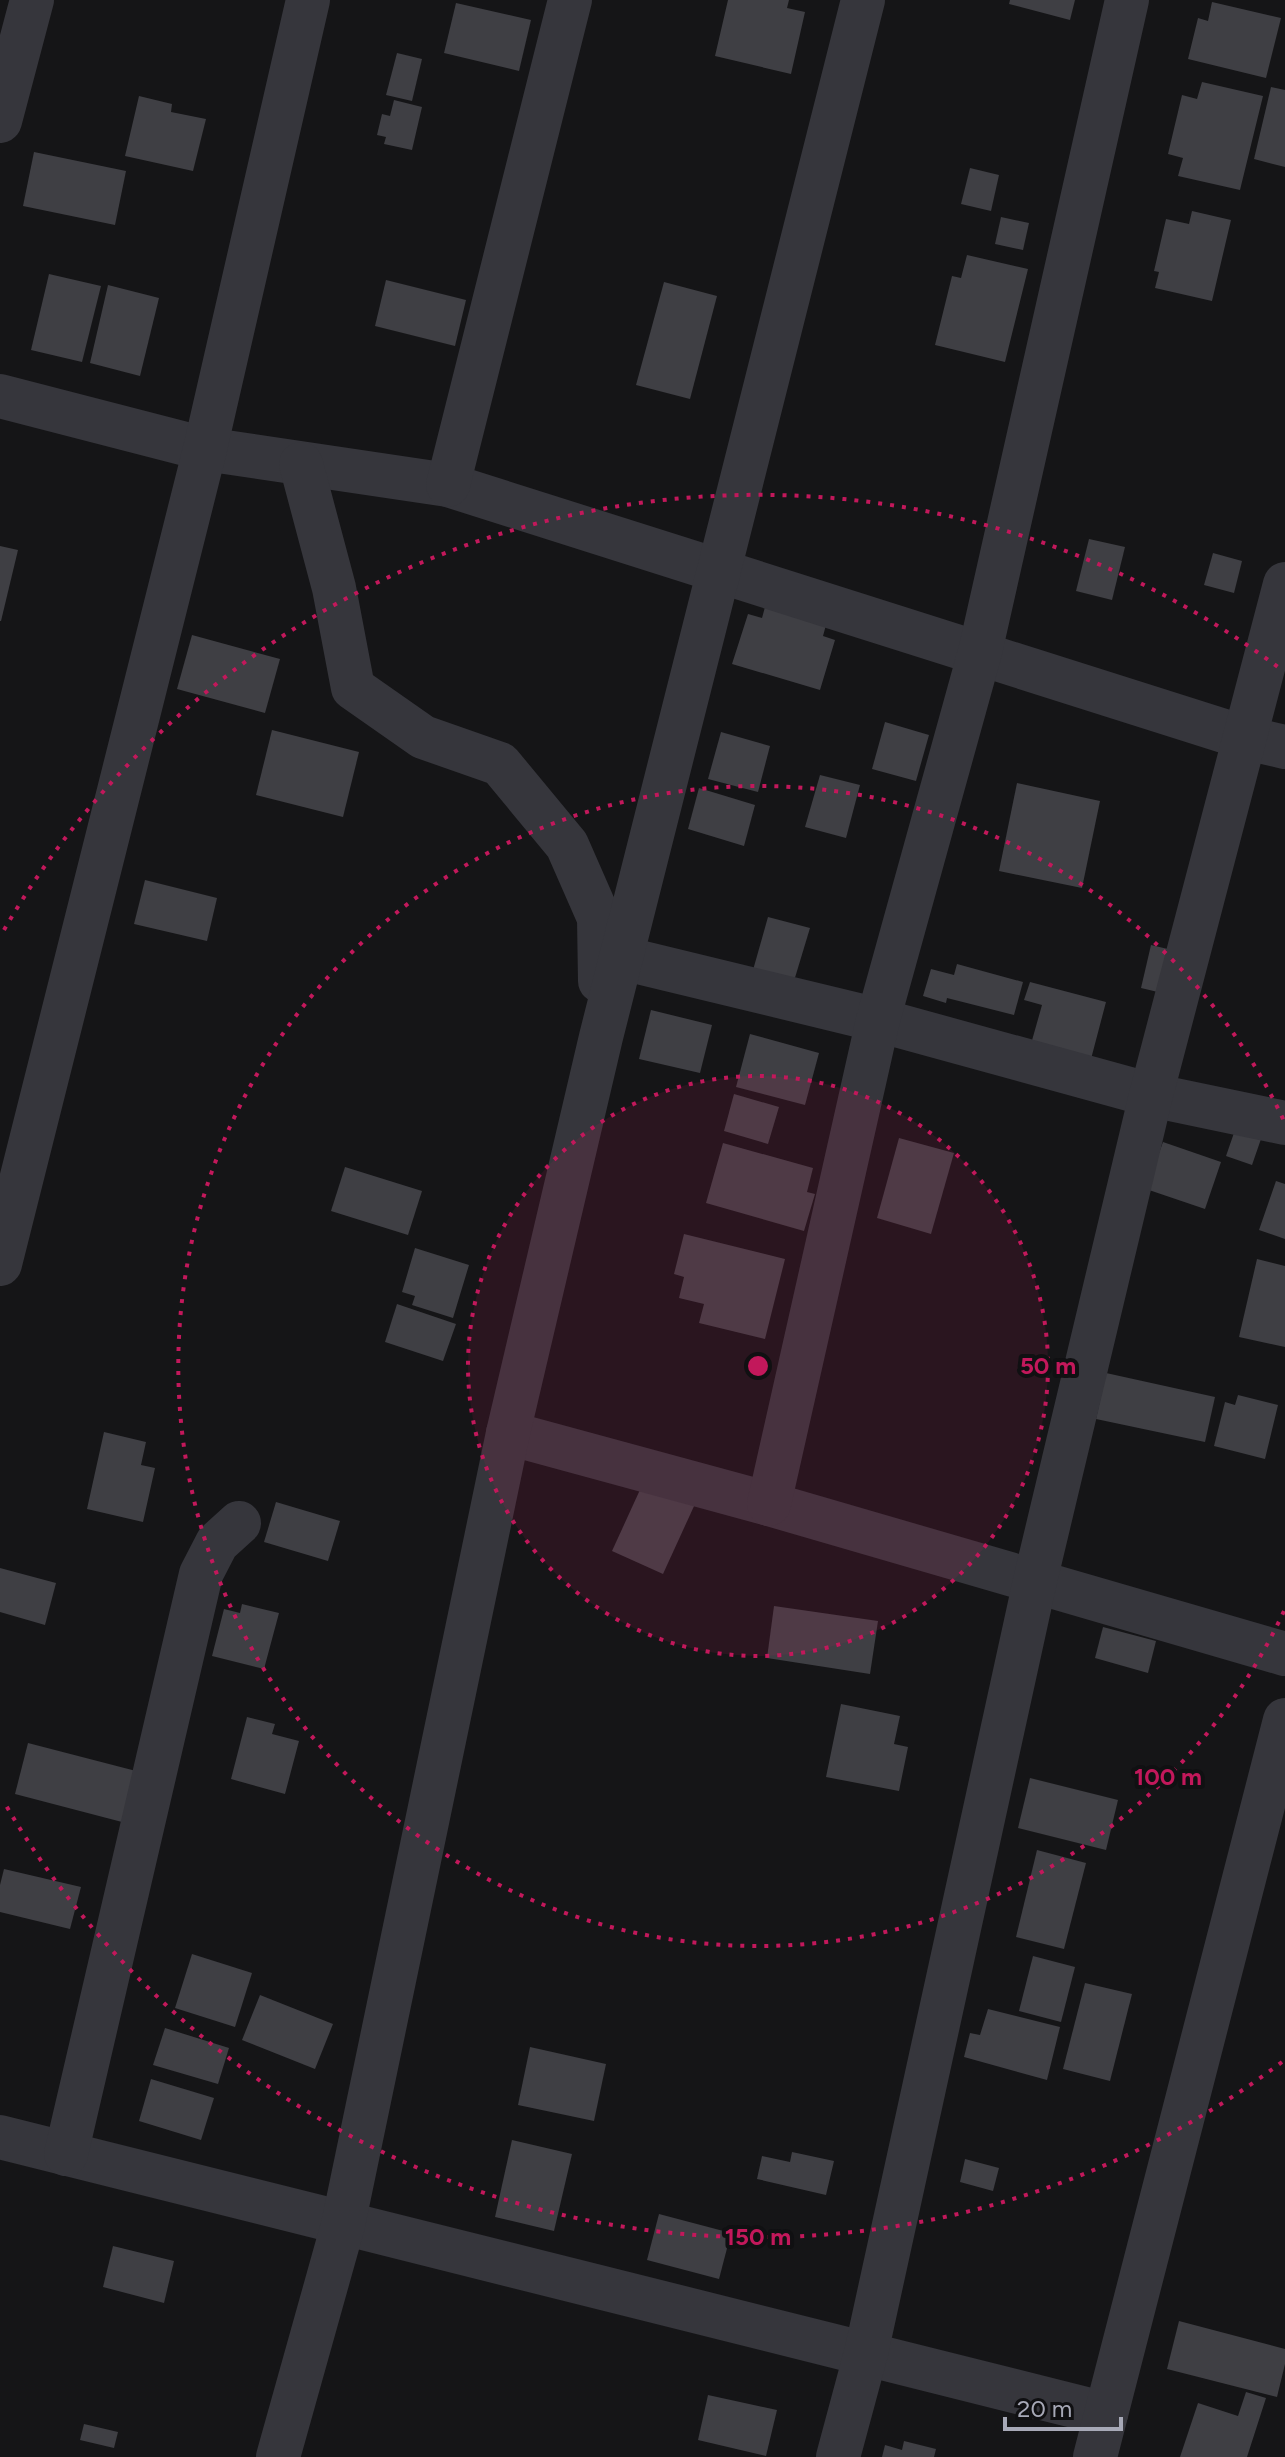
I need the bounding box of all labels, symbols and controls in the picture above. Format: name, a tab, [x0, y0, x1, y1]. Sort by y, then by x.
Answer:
text: 50 m	[1020, 1351, 1076, 1380]
centre of rings	[744, 1352, 772, 1380]
text: 100 m	[1134, 1762, 1202, 1791]
text: 150 m	[725, 2222, 791, 2251]
scale bar	[1005, 2381, 1121, 2431]
text: 20 m	[1017, 2394, 1072, 2423]

